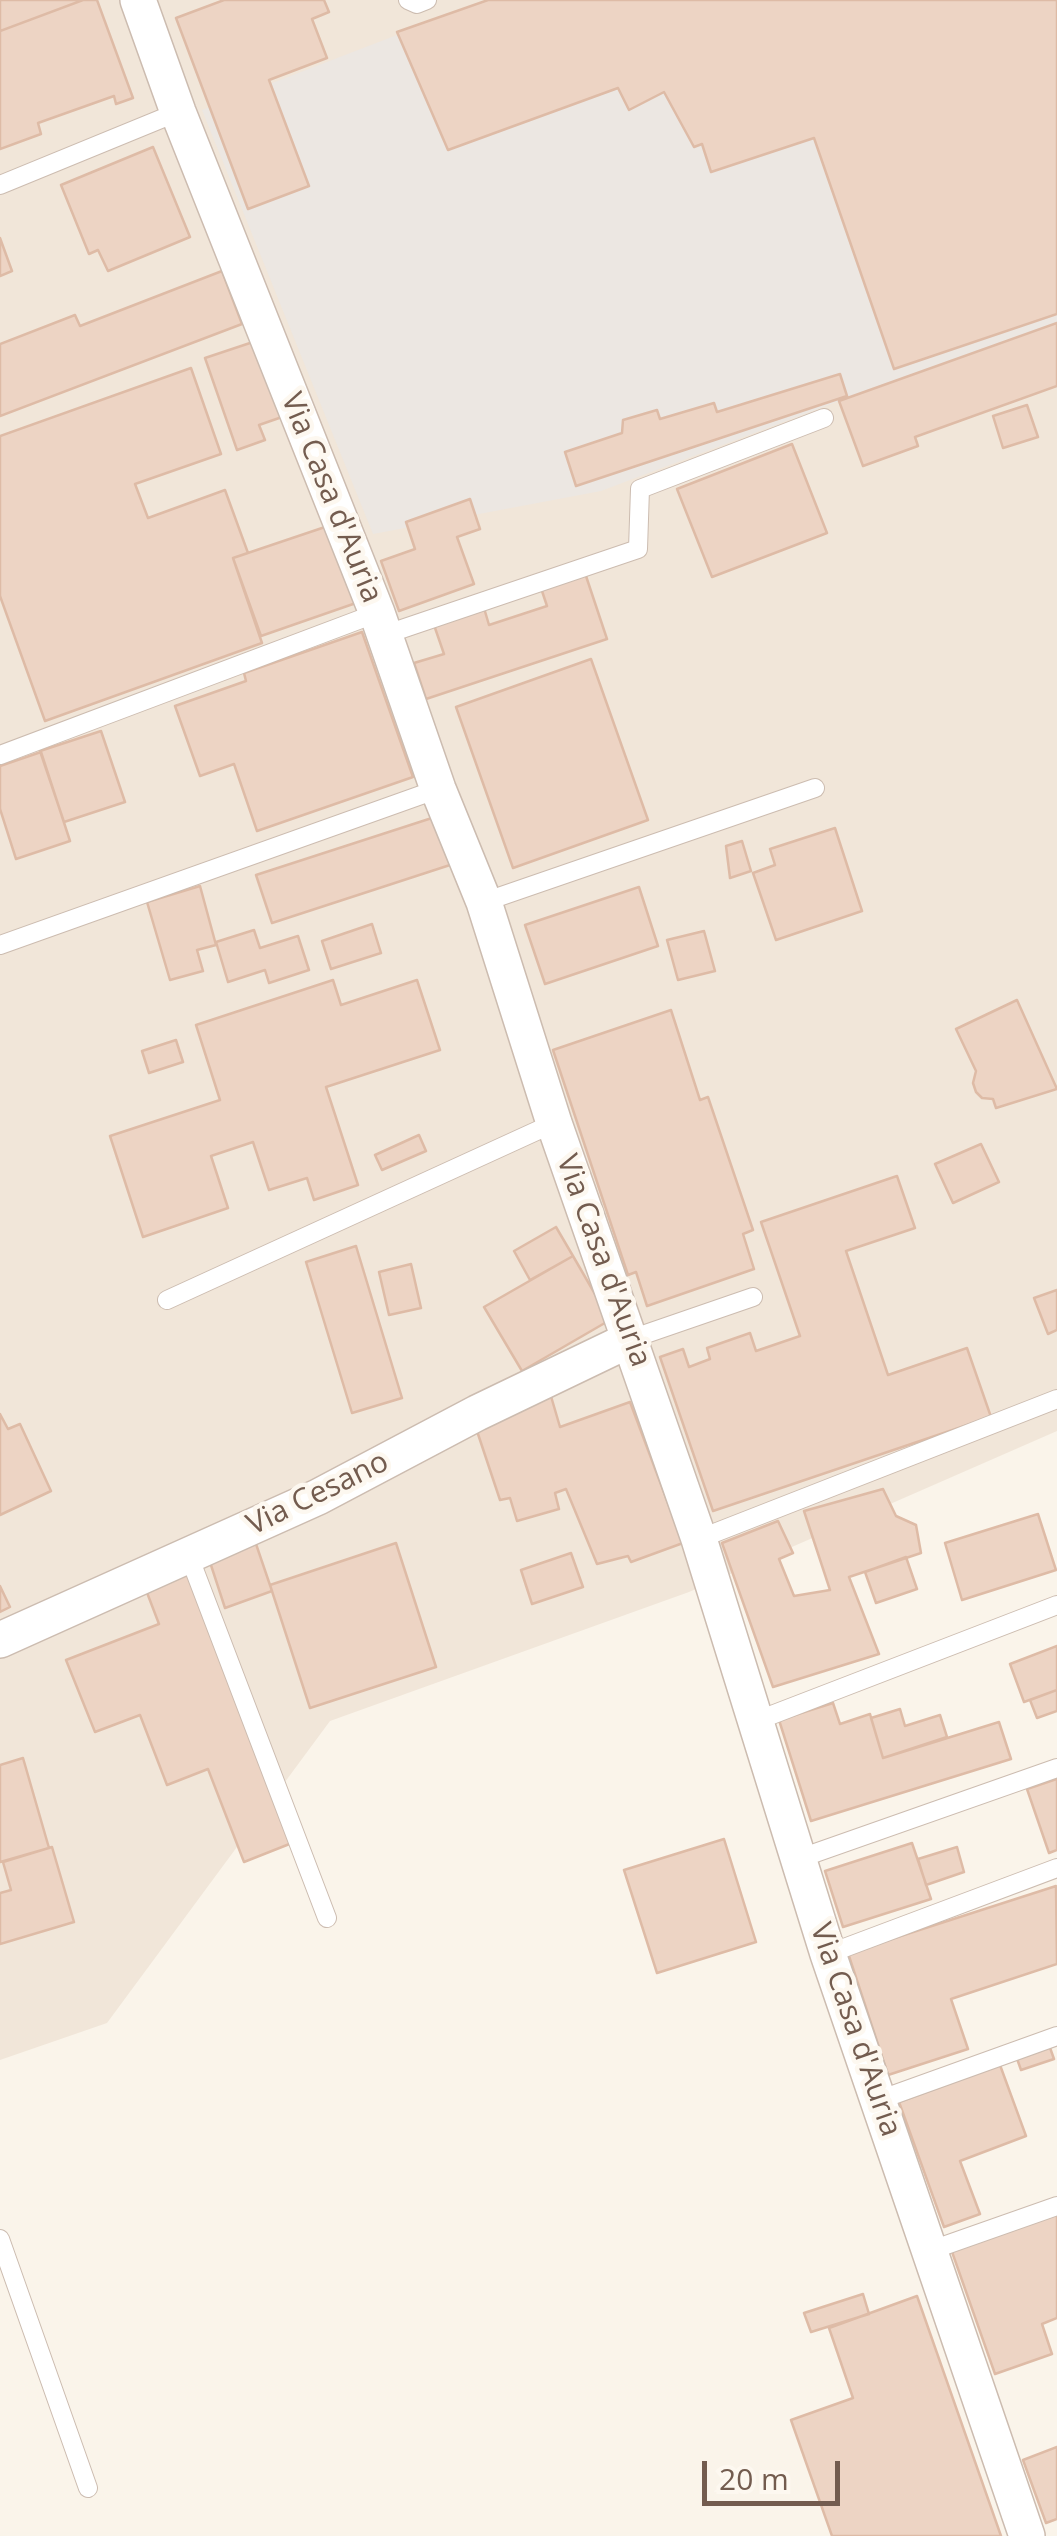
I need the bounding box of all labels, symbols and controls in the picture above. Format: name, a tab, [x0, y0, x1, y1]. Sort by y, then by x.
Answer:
street label: Via Casa d'Auria	[273, 388, 389, 608]
street label: Via Casa d'Auria	[548, 1150, 658, 1372]
street label: Via Cesano	[241, 1444, 395, 1544]
street label: Via Casa d'Auria	[802, 1919, 908, 2141]
scale bar	[707, 2441, 844, 2503]
text: 20 m	[719, 2458, 789, 2499]

